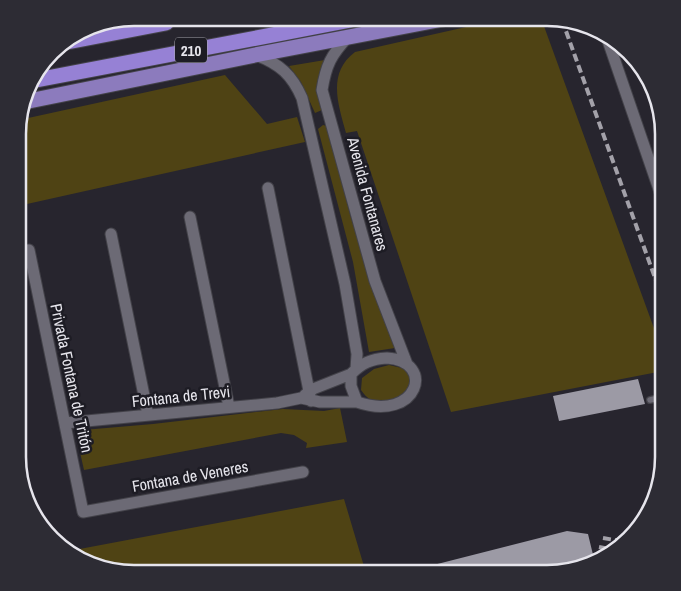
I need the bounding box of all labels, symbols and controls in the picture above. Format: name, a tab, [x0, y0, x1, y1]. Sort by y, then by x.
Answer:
road number: 210	[175, 38, 207, 62]
street label: Avenida Fontanares	[342, 134, 394, 253]
street label: Privada Fontana de Tritón	[45, 301, 99, 455]
street label: Fontana de Trevi	[131, 380, 231, 412]
street label: Fontana de Veneres	[130, 455, 250, 497]

